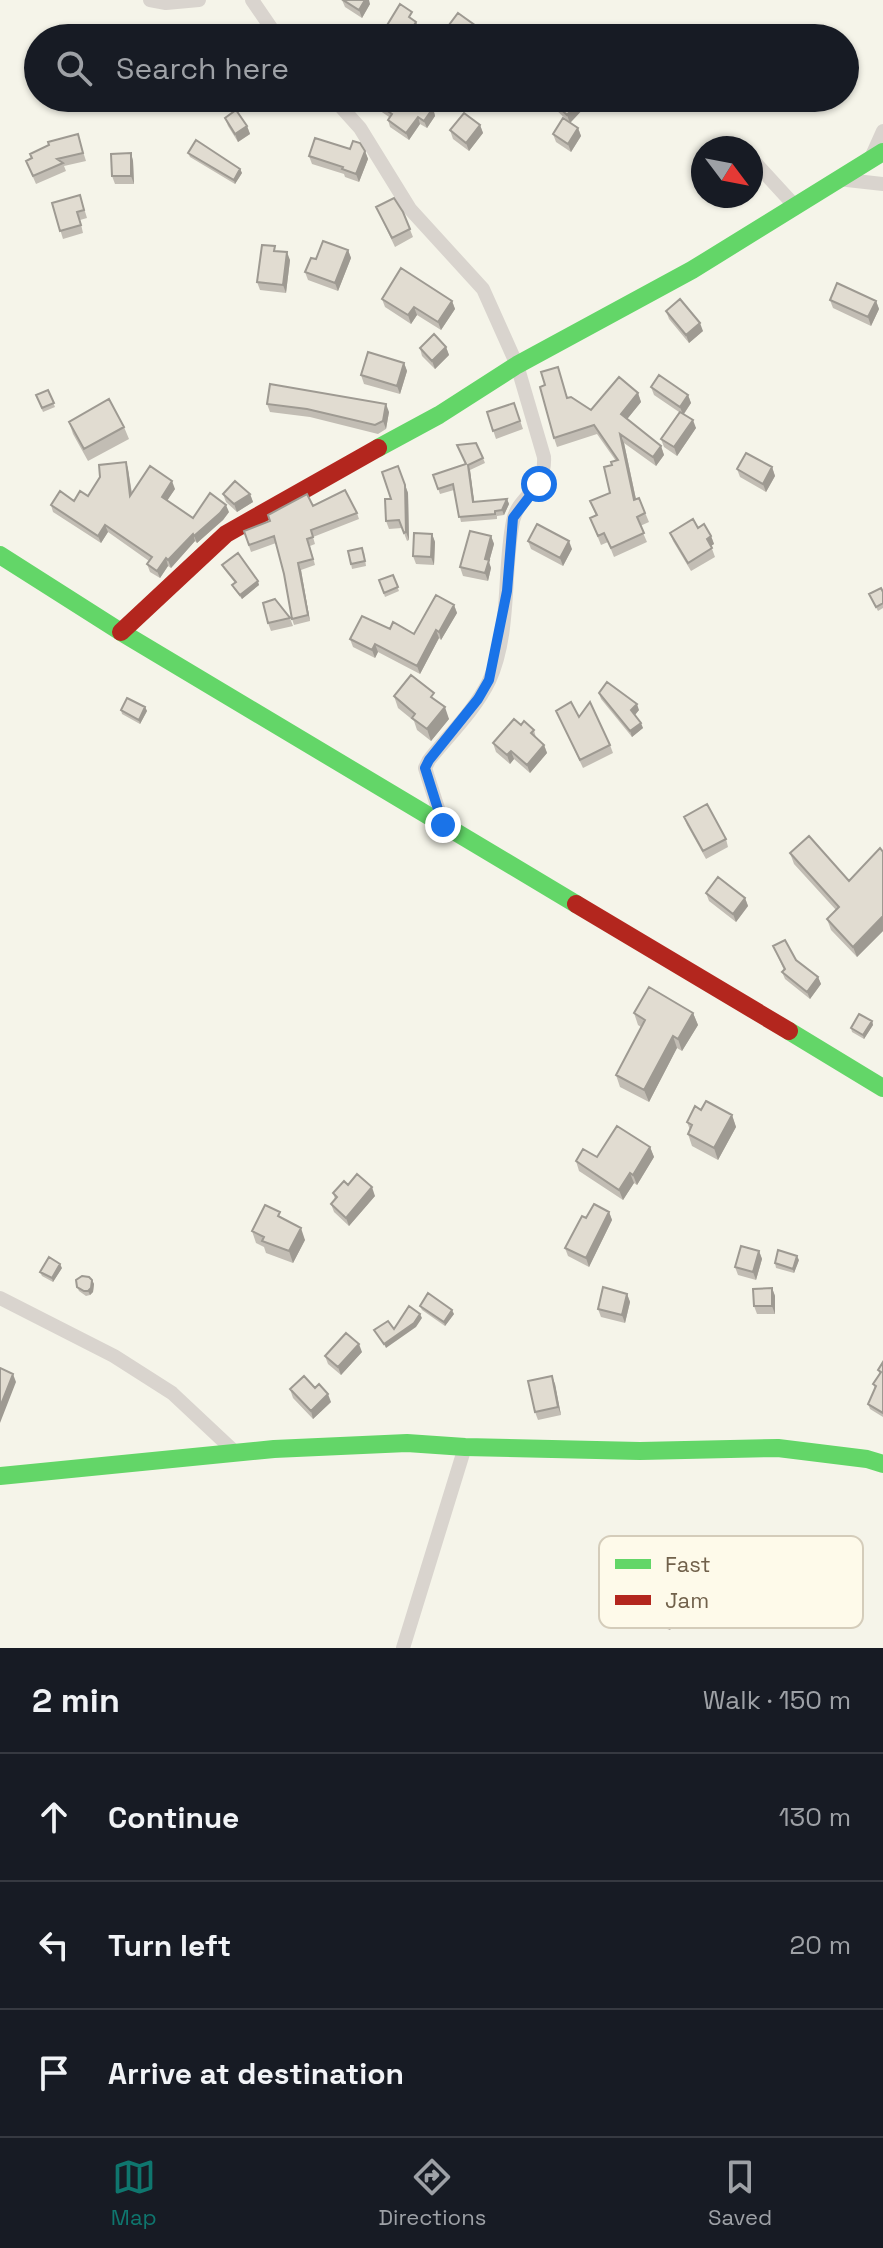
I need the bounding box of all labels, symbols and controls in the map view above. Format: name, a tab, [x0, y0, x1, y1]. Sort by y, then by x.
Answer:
search box	[24, 24, 859, 112]
icon: search	[52, 46, 96, 90]
text: Search here	[116, 49, 289, 88]
north arrow	[691, 136, 763, 208]
route start	[521, 466, 557, 502]
route end	[425, 807, 461, 843]
legend	[599, 1536, 863, 1628]
text: Fast	[665, 1550, 711, 1578]
text: Jam	[665, 1586, 709, 1614]
text: 2 min	[32, 1679, 120, 1722]
text: Walk · 150 m	[703, 1683, 851, 1717]
icon: ahead	[32, 1795, 76, 1839]
text: Continue	[108, 1798, 239, 1837]
text: 130 m	[779, 1800, 851, 1834]
icon: left	[32, 1923, 76, 1967]
text: Turn left	[108, 1926, 231, 1965]
text: 20 m	[790, 1928, 851, 1962]
icon: arrive	[32, 2051, 76, 2095]
text: Arrive at destination	[108, 2054, 404, 2093]
tab: Map	[111, 2155, 157, 2231]
tab: Directions	[378, 2155, 486, 2231]
tab: Saved	[708, 2155, 772, 2231]

